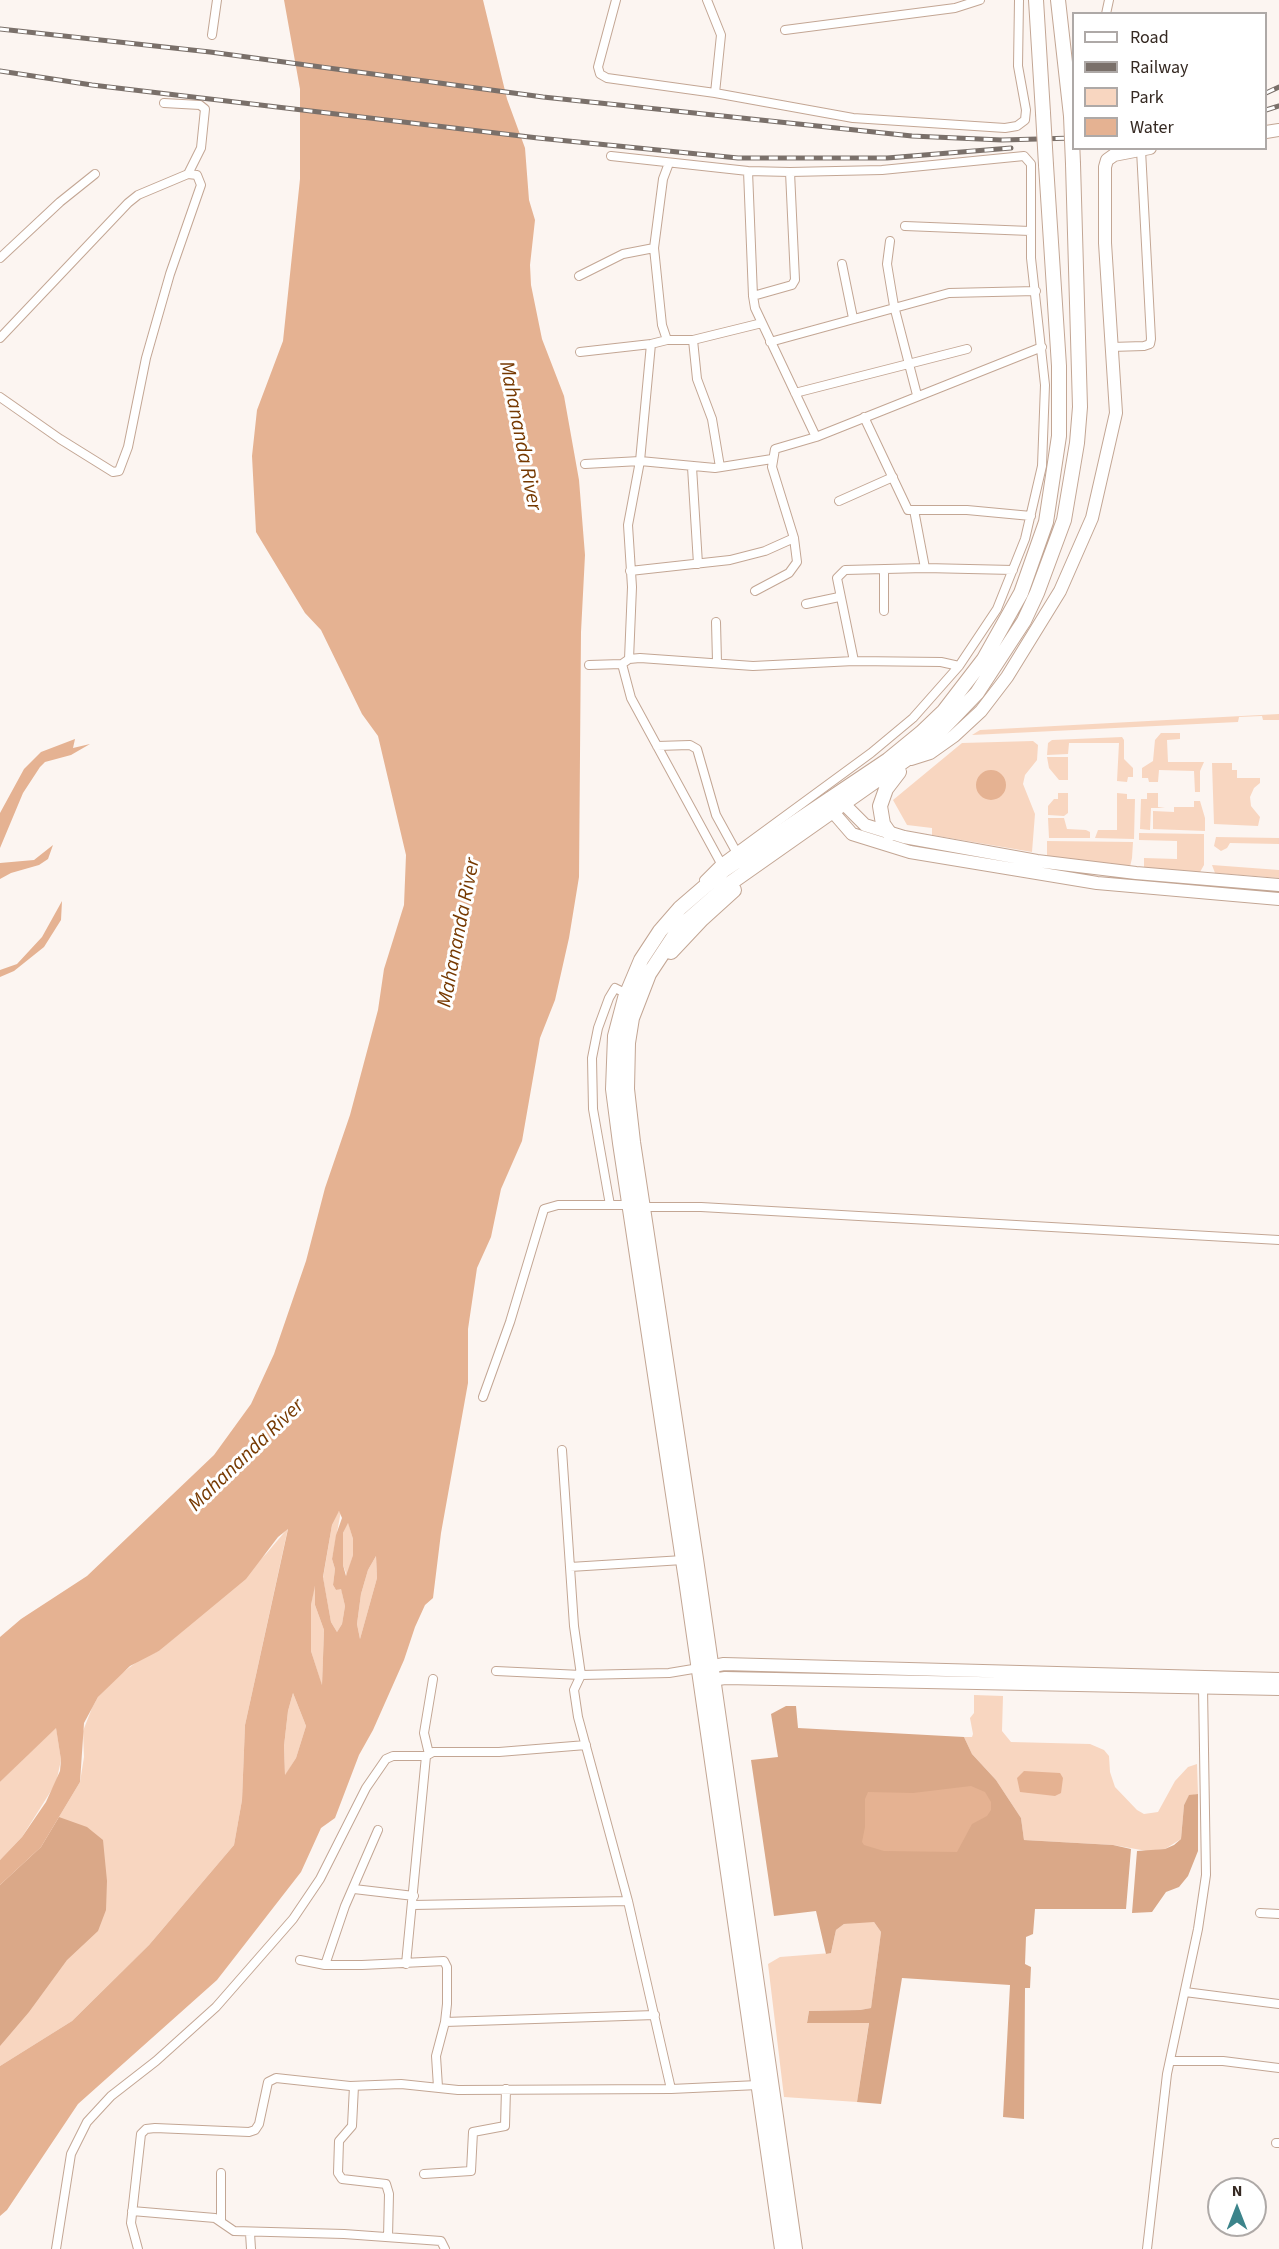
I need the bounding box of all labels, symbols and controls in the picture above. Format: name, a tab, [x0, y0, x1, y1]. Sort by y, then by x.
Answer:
legend	[1072, 12, 1267, 150]
text: Road	[1130, 25, 1169, 50]
text: Railway	[1130, 55, 1189, 80]
text: Park	[1130, 85, 1164, 110]
text: Water	[1130, 115, 1174, 140]
water label: Mahananda River	[492, 359, 546, 513]
water label: Mahananda River	[433, 856, 487, 1010]
water label: Mahananda River	[184, 1394, 310, 1518]
north arrow	[1207, 2177, 1267, 2237]
text: N	[1232, 2180, 1242, 2202]

